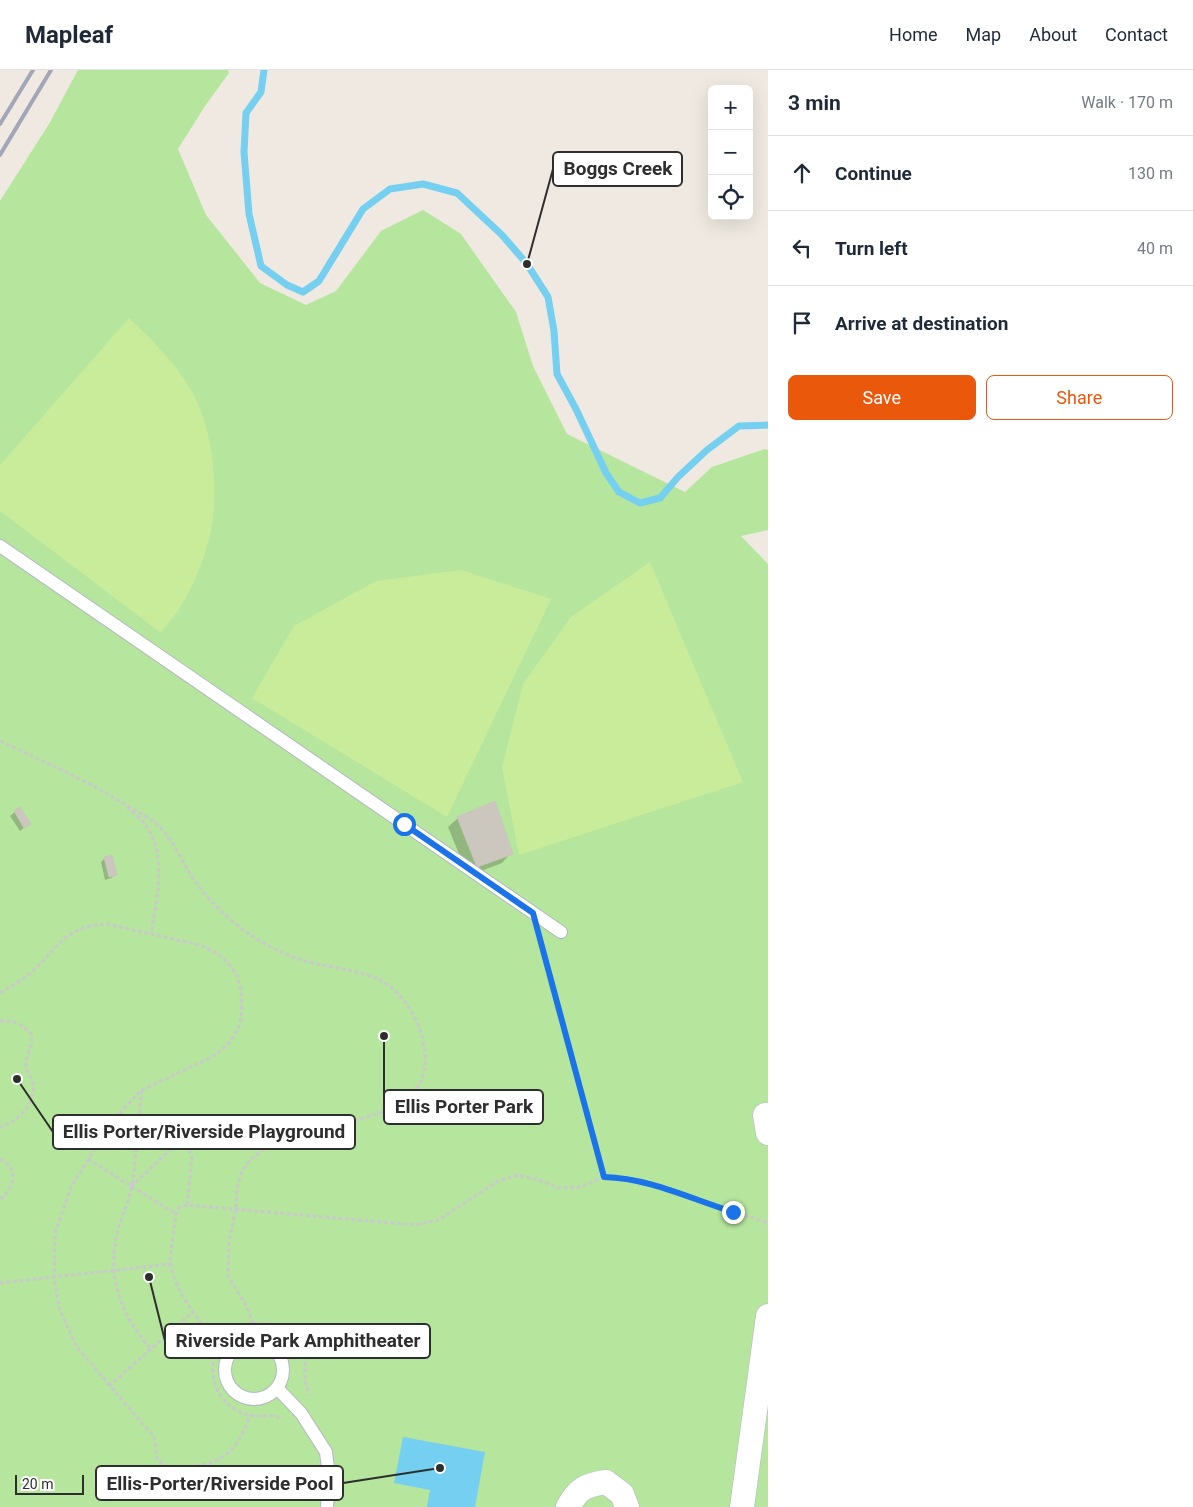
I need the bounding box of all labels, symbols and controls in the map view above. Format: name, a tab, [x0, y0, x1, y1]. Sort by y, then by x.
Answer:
text: Mapleaf	[25, 21, 113, 49]
text: Home	[889, 24, 938, 45]
text: Map	[966, 24, 1001, 45]
text: About	[1029, 24, 1077, 45]
text: Contact	[1105, 24, 1168, 45]
map controls	[708, 85, 753, 220]
button: +	[708, 85, 753, 130]
text: 3 min	[788, 91, 841, 115]
text: Walk · 170 m	[1081, 93, 1173, 112]
button: −	[708, 130, 753, 175]
callout: Boggs Creek	[553, 152, 682, 186]
text: Boggs Creek	[564, 157, 673, 180]
icon: ahead	[788, 159, 816, 187]
text: Continue	[835, 162, 912, 185]
text: 130 m	[1128, 164, 1173, 183]
button: locate	[708, 175, 753, 220]
icon: left	[788, 234, 816, 262]
text: Turn left	[835, 237, 908, 260]
text: 40 m	[1137, 239, 1173, 258]
icon: arrive	[788, 309, 816, 337]
text: Arrive at destination	[835, 312, 1008, 335]
button: Save	[788, 375, 976, 420]
button: Share	[986, 375, 1173, 420]
route start	[393, 813, 416, 836]
callout: Ellis Porter Park	[384, 1090, 543, 1124]
text: Ellis Porter Park	[395, 1095, 534, 1118]
callout: Ellis Porter/Riverside Playground	[53, 1115, 355, 1149]
text: Ellis Porter/Riverside Playground	[63, 1120, 345, 1143]
route end	[722, 1201, 745, 1224]
callout: Riverside Park Amphitheater	[165, 1324, 430, 1358]
text: Riverside Park Amphitheater	[176, 1329, 421, 1352]
callout: Ellis-Porter/Riverside Pool	[96, 1466, 343, 1500]
scale bar	[15, 1472, 84, 1495]
text: Ellis-Porter/Riverside Pool	[107, 1472, 333, 1495]
text: 20 m	[22, 1476, 54, 1492]

